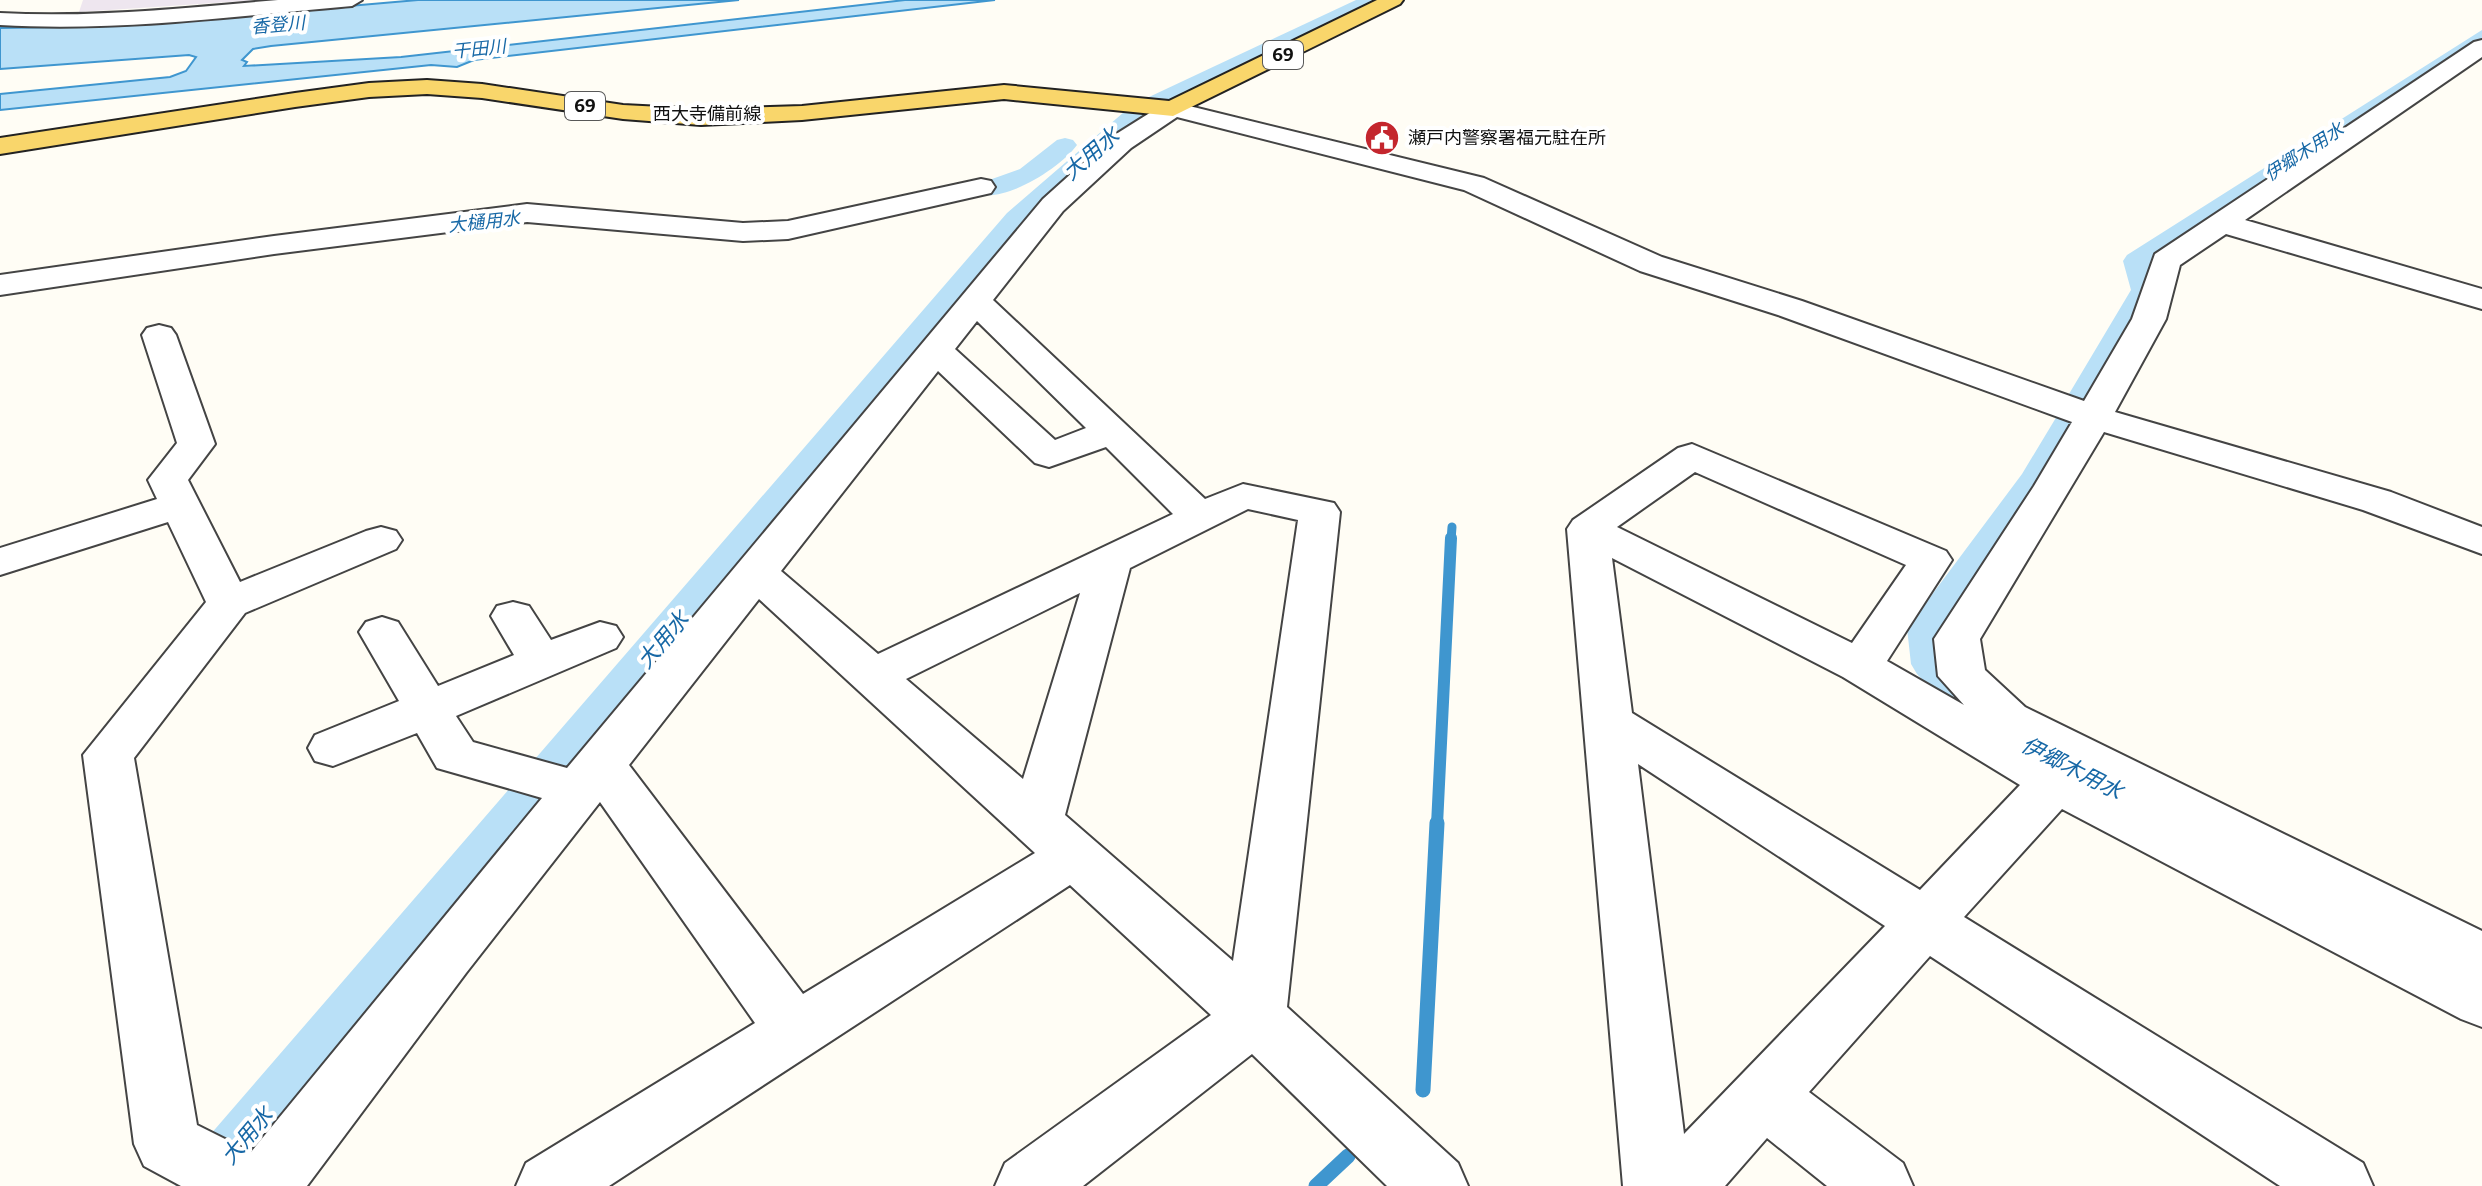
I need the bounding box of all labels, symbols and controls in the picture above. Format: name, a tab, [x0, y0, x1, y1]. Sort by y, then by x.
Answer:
water label: 香登川	[250, 12, 308, 38]
water label: 干田川	[451, 35, 509, 63]
road number: 69	[1263, 41, 1303, 69]
road number: 69	[565, 92, 605, 120]
street label: 西大寺備前線	[653, 103, 761, 125]
water label: 伊郷木用水	[2260, 117, 2349, 186]
public building icon: 瀬戸内警察署福元駐在所	[1363, 119, 1401, 157]
water label: 大用水	[1057, 121, 1126, 186]
place label: 瀬戸内警察署福元駐在所	[1408, 127, 1606, 149]
water label: 大樋用水	[447, 207, 523, 237]
water label: 大用水	[631, 605, 696, 674]
water label: 伊郷木用水	[2017, 731, 2129, 806]
water label: 大用水	[215, 1101, 280, 1170]

